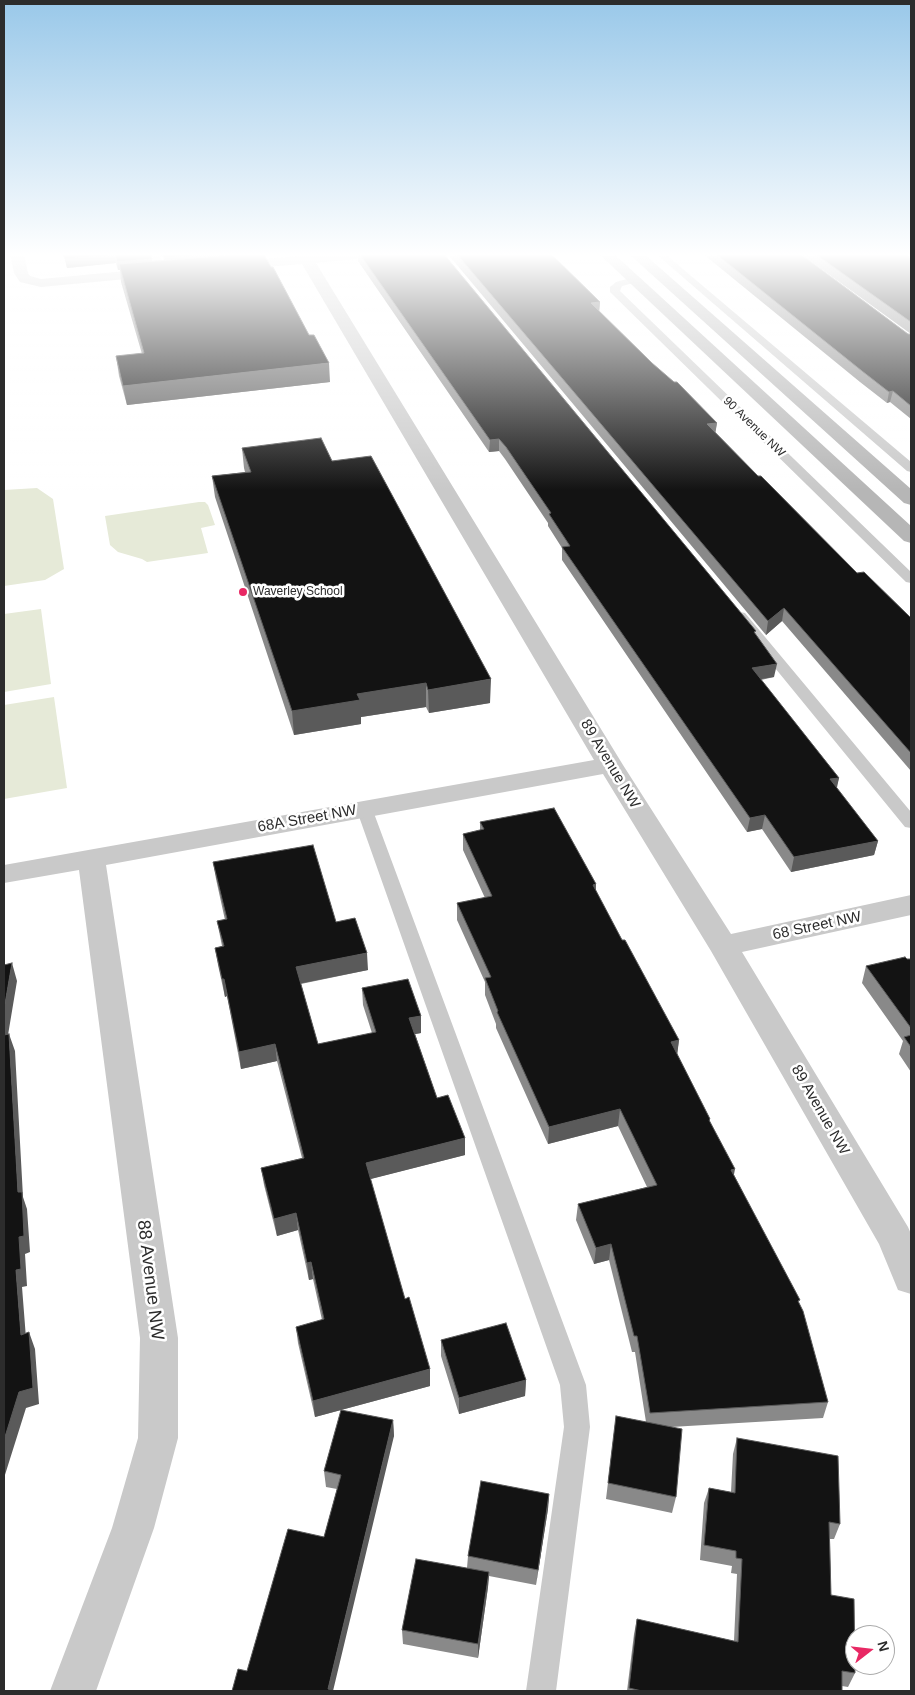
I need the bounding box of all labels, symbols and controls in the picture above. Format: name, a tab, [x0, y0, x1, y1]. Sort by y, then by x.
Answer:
street label: 90 Avenue NW	[720, 394, 788, 460]
place label: Waverley School	[253, 585, 343, 599]
marker: Waverley School	[237, 586, 249, 598]
street label: 89 Avenue NW	[576, 716, 644, 812]
street label: 68A Street NW	[256, 801, 358, 837]
street label: 68 Street NW	[771, 908, 863, 944]
street label: 89 Avenue NW	[787, 1062, 853, 1158]
street label: 88 Avenue NW	[132, 1219, 168, 1341]
north arrow	[845, 1625, 895, 1675]
text: N	[874, 1639, 893, 1653]

